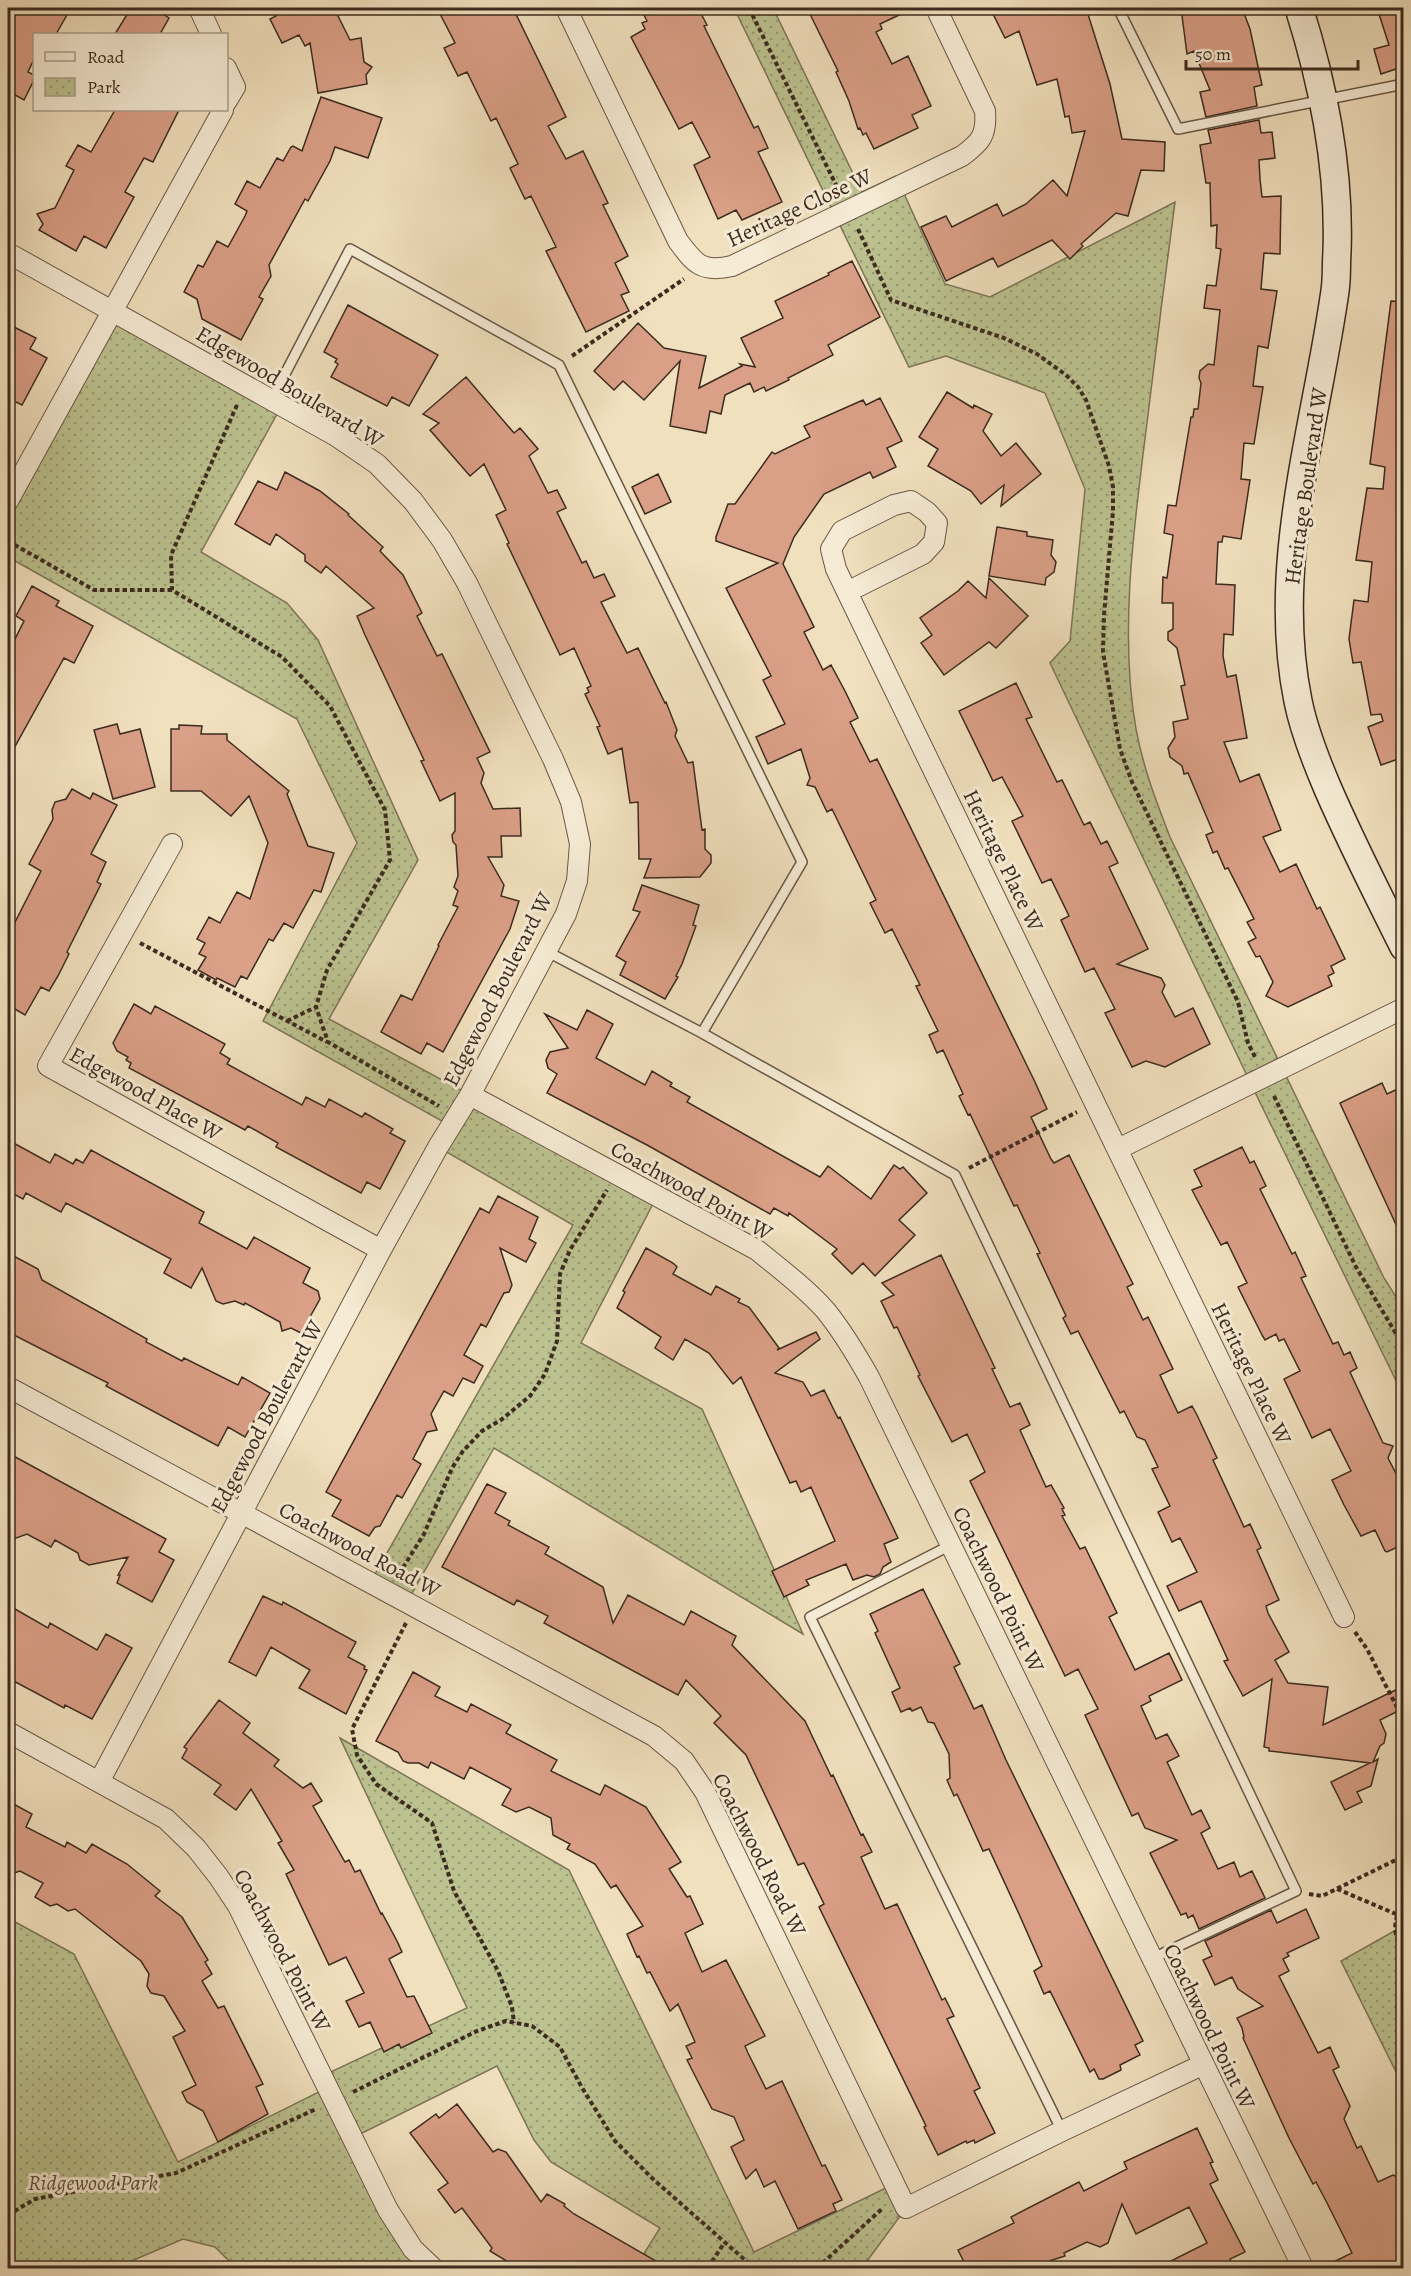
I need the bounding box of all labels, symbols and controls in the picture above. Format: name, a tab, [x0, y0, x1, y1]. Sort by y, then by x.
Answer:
legend	[33, 33, 228, 111]
scale bar	[1186, 33, 1358, 71]
text: 50 m	[1195, 42, 1231, 66]
text: Road	[87, 45, 125, 69]
text: Park	[87, 75, 121, 99]
street label: Heritage Close W	[722, 161, 877, 255]
street label: Edgewood Boulevard W	[190, 319, 389, 455]
street label: Heritage Boulevard W	[1277, 385, 1335, 587]
street label: Heritage Place W	[956, 784, 1051, 937]
street label: Edgewood Boulevard W	[436, 887, 560, 1092]
street label: Edgewood Place W	[64, 1040, 227, 1148]
street label: Coachwood Point W	[605, 1134, 778, 1248]
street label: Heritage Place W	[1204, 1297, 1299, 1450]
street label: Edgewood Boulevard W	[203, 1315, 331, 1518]
street label: Coachwood Road W	[273, 1495, 446, 1605]
street label: Coachwood Point W	[945, 1502, 1051, 1678]
street label: Coachwood Road W	[705, 1768, 813, 1941]
street label: Coachwood Point W	[226, 1864, 338, 2038]
street label: Coachwood Point W	[1156, 1939, 1262, 2115]
park label: Ridgewood Park	[28, 2168, 158, 2198]

